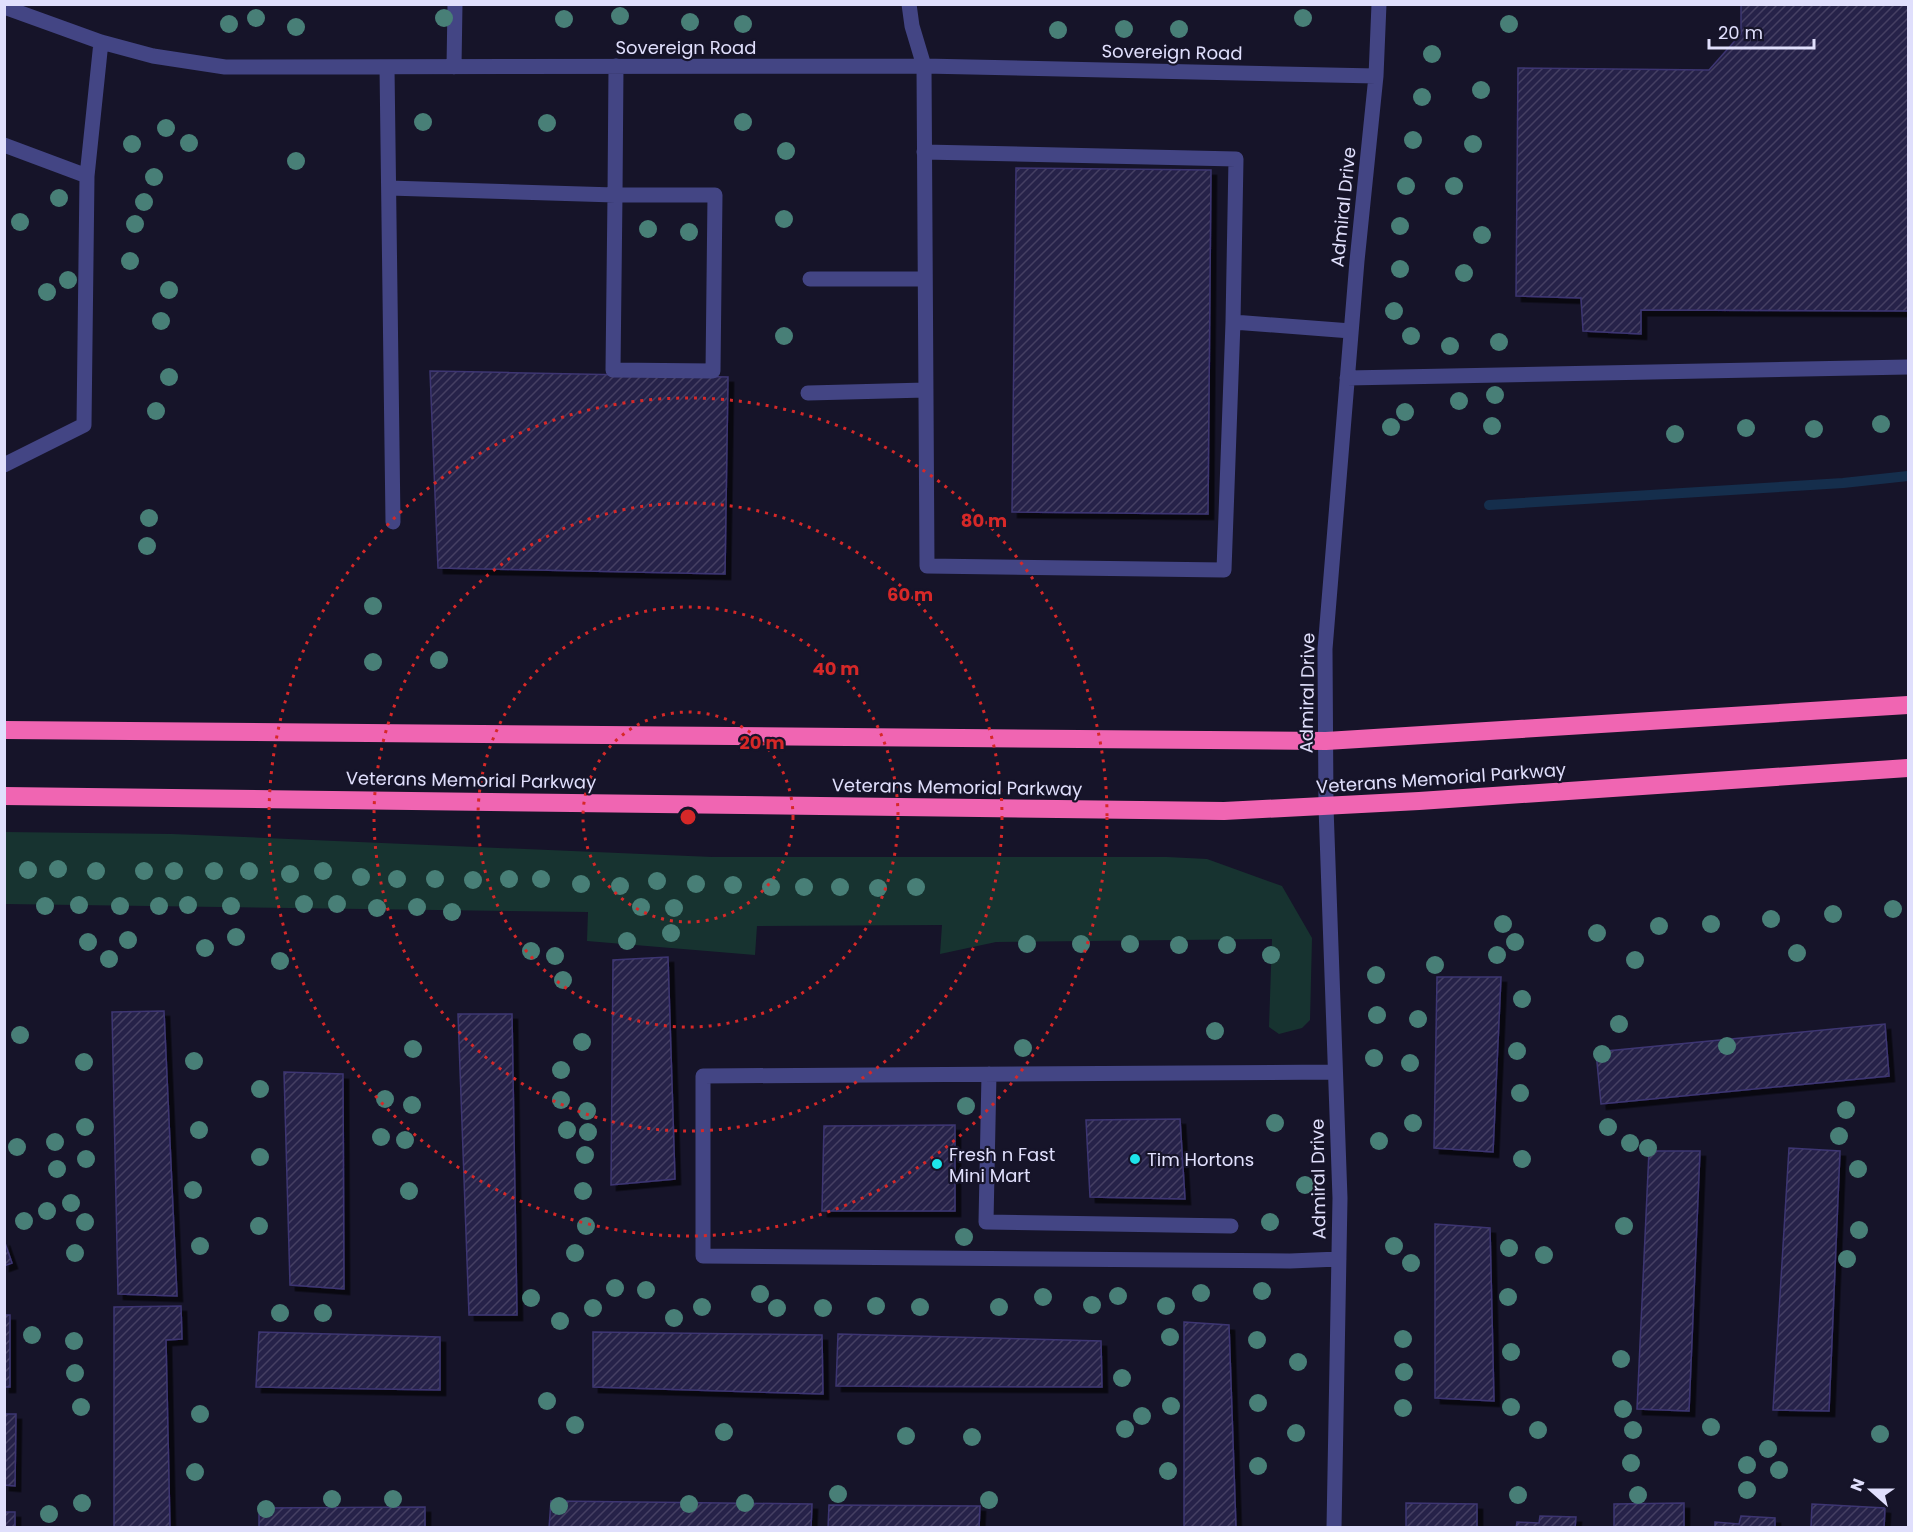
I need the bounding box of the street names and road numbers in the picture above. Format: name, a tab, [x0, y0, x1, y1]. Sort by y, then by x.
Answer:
street label: Sovereign Road	[616, 35, 756, 60]
street label: Sovereign Road	[1101, 38, 1243, 66]
street label: Admiral Drive	[1324, 146, 1362, 268]
street label: Admiral Drive	[1293, 633, 1321, 753]
street label: Veterans Memorial Parkway	[1315, 757, 1567, 799]
street label: Veterans Memorial Parkway	[346, 765, 596, 795]
street label: Veterans Memorial Parkway	[832, 772, 1082, 802]
street label: Admiral Drive	[1304, 1119, 1332, 1239]

